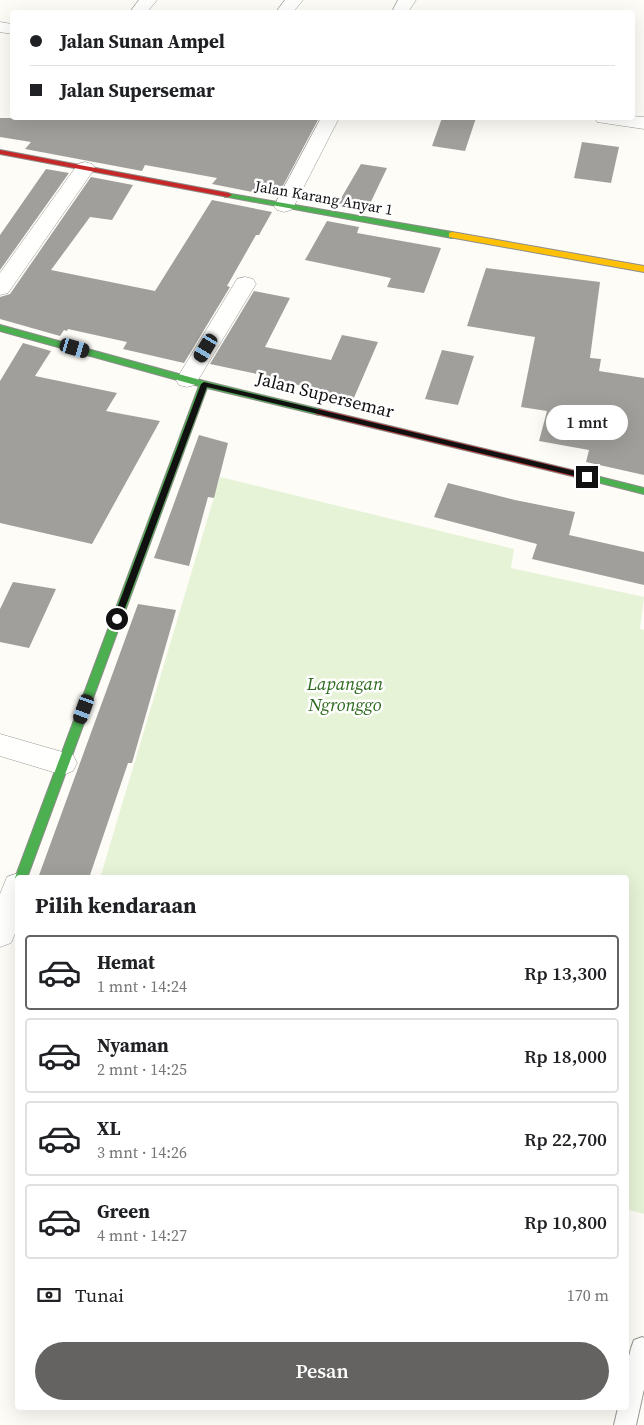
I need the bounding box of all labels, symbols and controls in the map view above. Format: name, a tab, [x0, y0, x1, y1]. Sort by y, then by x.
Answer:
text: Jalan Sunan Ampel	[60, 28, 225, 54]
text: Jalan Supersemar	[60, 77, 215, 103]
street label: Jalan Karang Anyar 1	[252, 175, 395, 220]
car	[191, 331, 220, 365]
car	[58, 337, 91, 359]
street label: Jalan Supersemar	[253, 365, 397, 424]
callout: 1 mnt	[546, 404, 628, 440]
text: 1 mnt	[566, 411, 608, 433]
route end	[576, 466, 598, 488]
route start	[106, 608, 128, 630]
park label: Lapangan Ngronggo	[306, 671, 383, 717]
car	[71, 692, 96, 726]
text: Pilih kendaraan	[35, 890, 197, 920]
text: Hemat	[97, 949, 155, 975]
icon: car	[37, 950, 82, 995]
text: Rp 13,300	[524, 960, 607, 986]
text: 1 mnt · 14:24	[97, 975, 187, 997]
text: Nyaman	[97, 1032, 169, 1058]
icon: car	[37, 1033, 82, 1078]
text: Rp 18,000	[524, 1043, 607, 1069]
text: 2 mnt · 14:25	[97, 1058, 187, 1080]
text: XL	[97, 1115, 120, 1141]
icon: car	[37, 1116, 82, 1161]
text: Rp 22,700	[524, 1126, 607, 1152]
text: 3 mnt · 14:26	[97, 1141, 187, 1163]
text: Green	[97, 1198, 150, 1224]
icon: car	[37, 1199, 82, 1244]
text: Rp 10,800	[524, 1209, 607, 1235]
text: 4 mnt · 14:27	[97, 1224, 187, 1246]
icon: cash	[35, 1281, 63, 1309]
text: Tunai	[75, 1282, 124, 1308]
text: 170 m	[567, 1284, 609, 1306]
button: Pesan	[35, 1342, 609, 1400]

